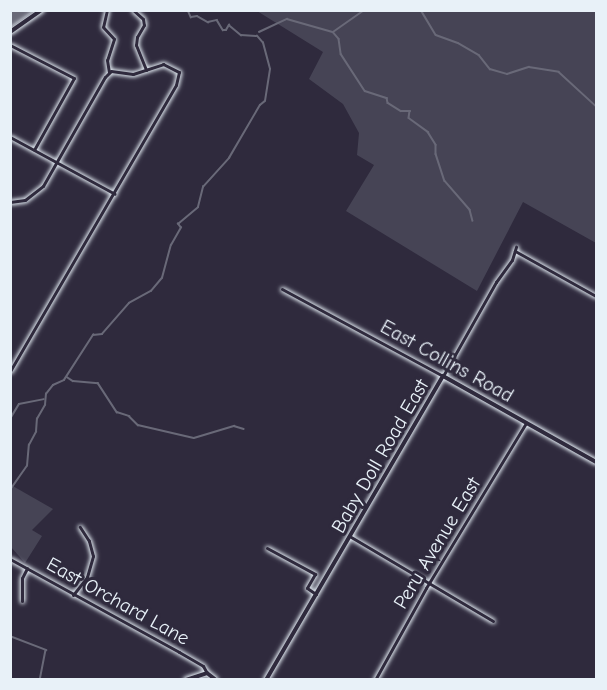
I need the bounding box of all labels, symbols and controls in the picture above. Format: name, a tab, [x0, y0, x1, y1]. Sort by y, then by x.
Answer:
street label: East Collins Road	[376, 315, 518, 407]
street label: Baby Doll Road East	[326, 375, 434, 537]
street label: Peru Avenue East	[388, 473, 486, 613]
street label: East Orchard Lane	[42, 552, 194, 650]

